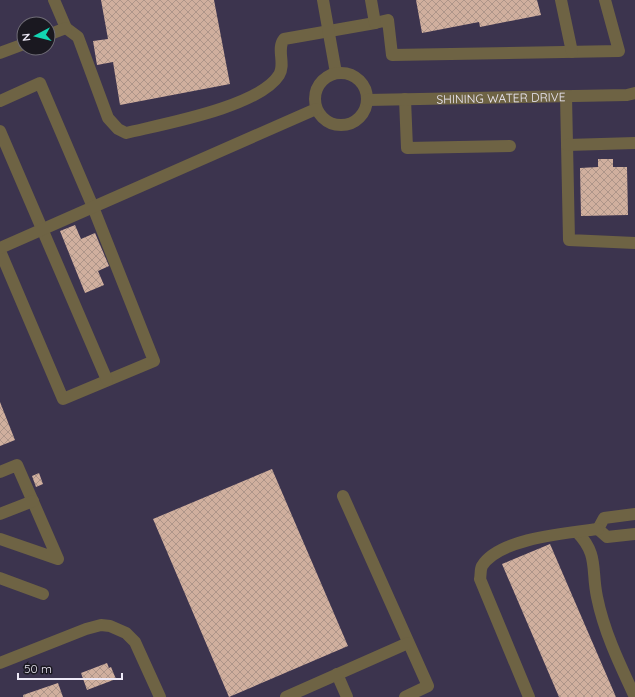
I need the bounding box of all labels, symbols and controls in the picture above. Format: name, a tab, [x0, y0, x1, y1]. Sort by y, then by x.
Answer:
north arrow	[16, 16, 56, 56]
text: N	[19, 32, 34, 42]
street label: SHINING WATER DRIVE	[436, 89, 566, 106]
scale bar	[18, 655, 122, 681]
text: 50 m	[24, 661, 52, 676]

